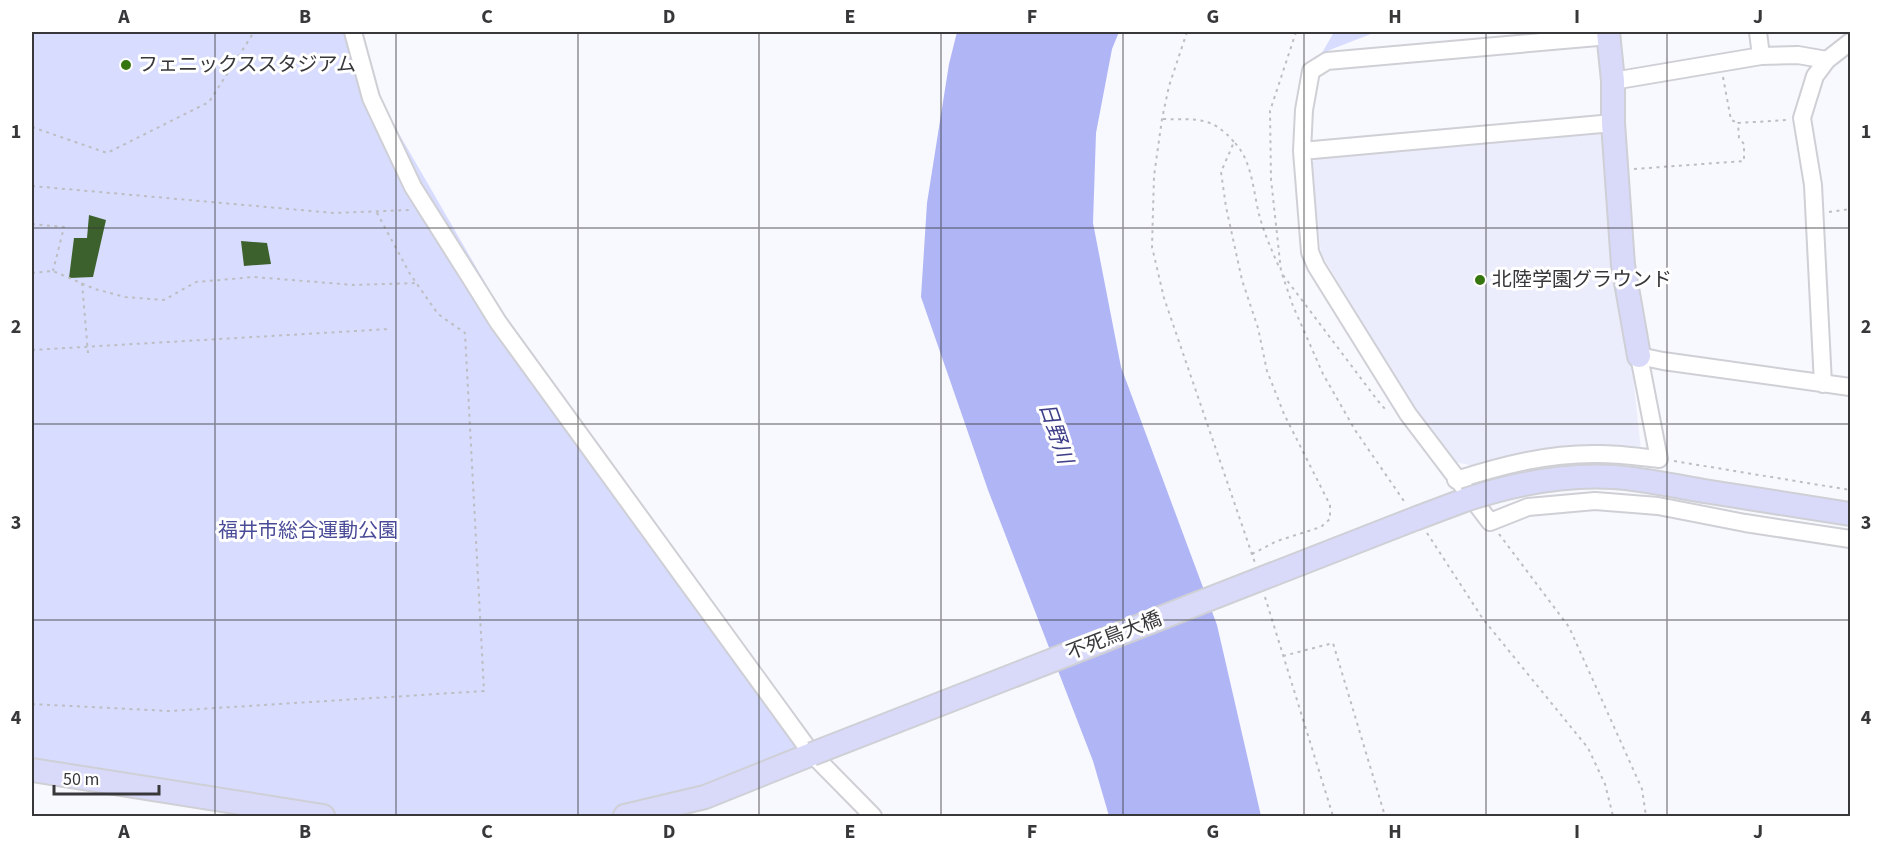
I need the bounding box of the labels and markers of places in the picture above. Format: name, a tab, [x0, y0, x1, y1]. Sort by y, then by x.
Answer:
place label: フェニックススタジアム	[138, 51, 356, 79]
marker: フェニックススタジアム	[119, 58, 133, 72]
place label: 北陸学園グラウンド	[1492, 266, 1672, 294]
marker: 北陸学園グラウンド	[1473, 273, 1487, 287]

